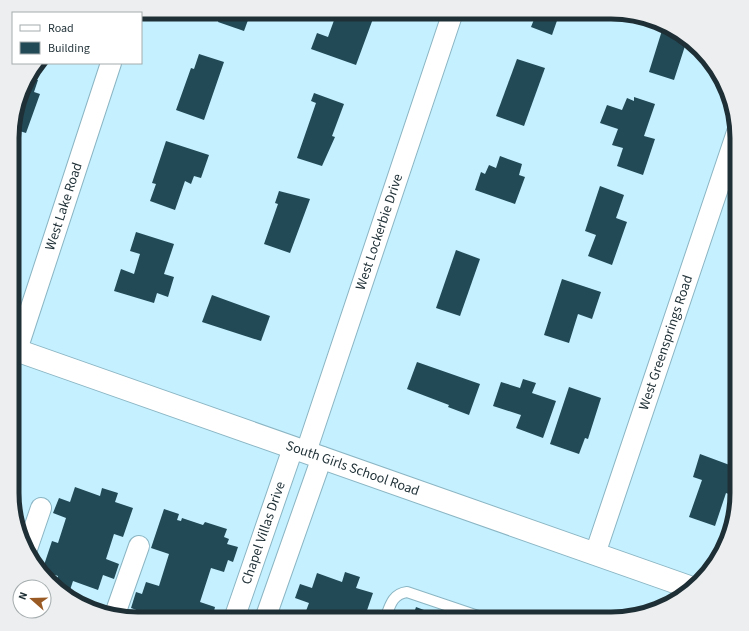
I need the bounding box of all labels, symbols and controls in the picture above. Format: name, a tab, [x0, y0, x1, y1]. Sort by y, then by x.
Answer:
legend	[12, 12, 142, 64]
text: Road	[48, 20, 74, 37]
text: Building	[48, 40, 90, 57]
street label: West Lake Road	[40, 160, 88, 253]
street label: West Lockerbie Drive	[351, 171, 408, 293]
street label: West Greensprings Road	[634, 272, 698, 413]
street label: South Girls School Road	[283, 436, 422, 501]
street label: Chapel Villas Drive	[237, 479, 291, 587]
north arrow	[12, 579, 52, 619]
text: N	[15, 590, 31, 602]

